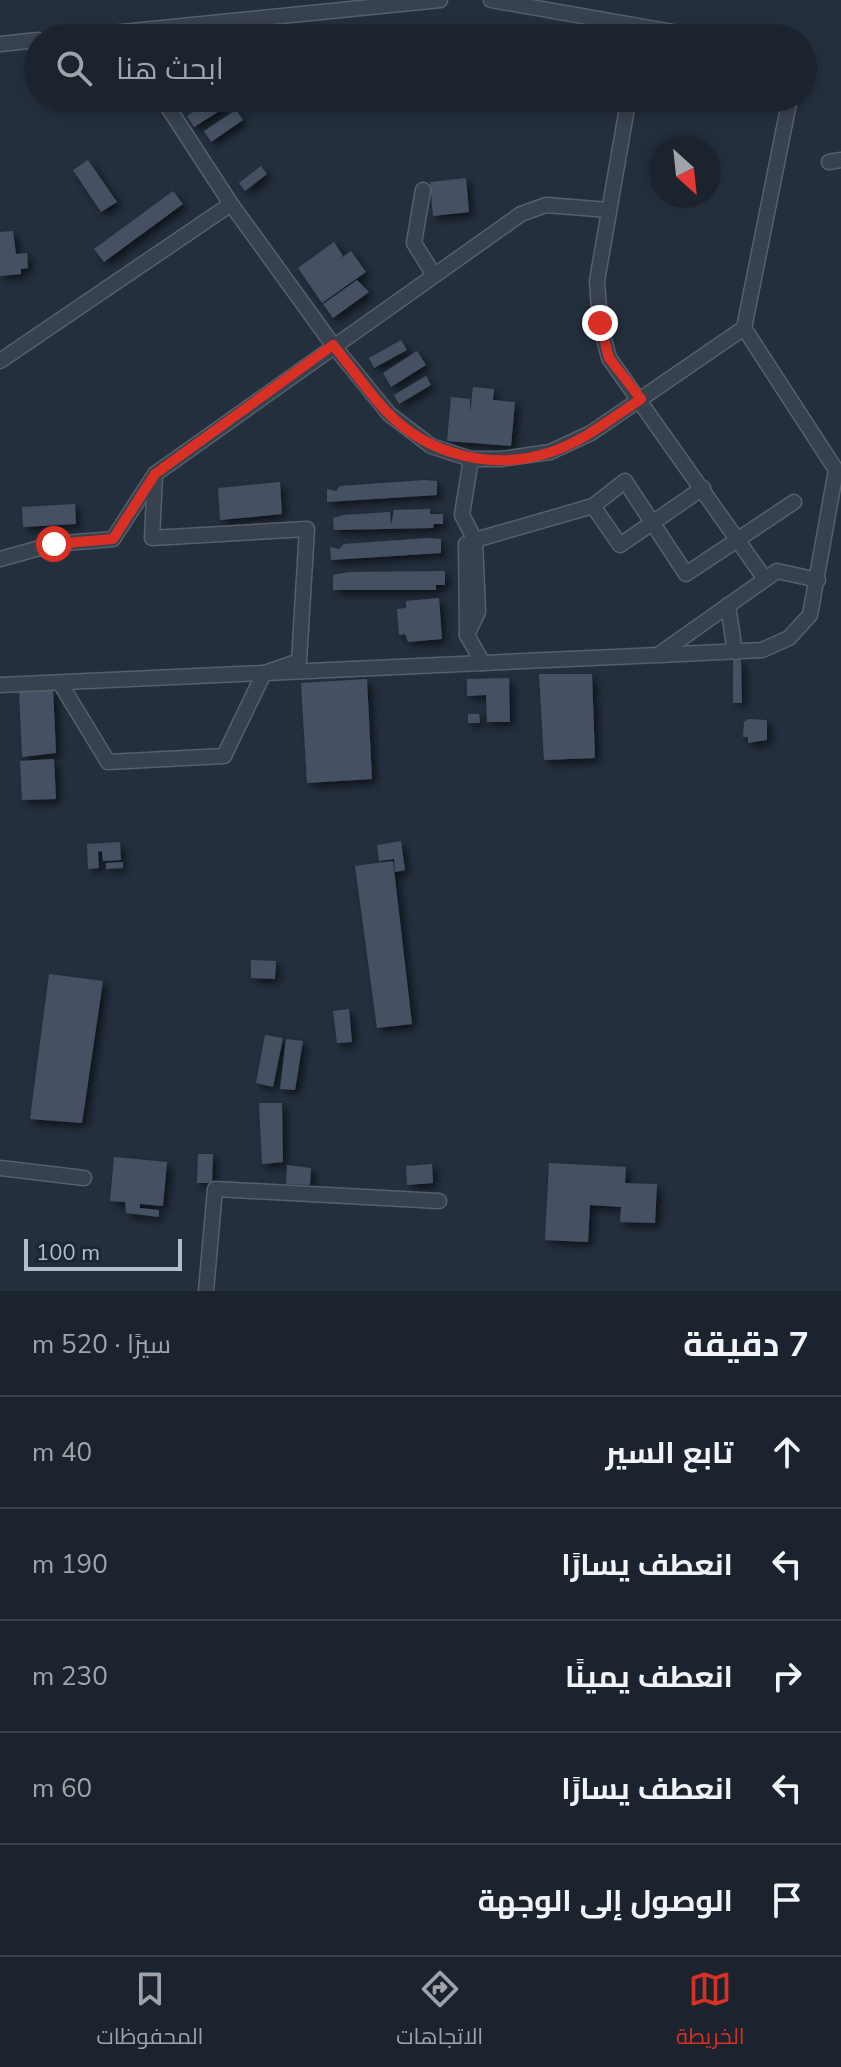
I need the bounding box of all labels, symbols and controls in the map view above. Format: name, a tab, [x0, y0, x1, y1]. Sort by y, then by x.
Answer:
search box	[24, 24, 817, 112]
icon: search	[52, 46, 96, 90]
text: ابحث هنا	[116, 49, 224, 90]
north arrow	[649, 136, 721, 208]
route end	[582, 305, 618, 341]
route start	[36, 526, 72, 562]
scale bar	[24, 1235, 182, 1271]
text: 100 m	[36, 1238, 100, 1268]
text: 7 دقيقة	[683, 1322, 809, 1368]
text: سيرًا · 520 m	[32, 1327, 171, 1362]
icon: ahead	[765, 1430, 809, 1474]
text: تابع السير	[606, 1433, 733, 1474]
text: 40 m	[32, 1435, 92, 1470]
icon: left	[765, 1542, 809, 1586]
text: انعطف يسارًا	[561, 1545, 733, 1586]
text: 190 m	[32, 1547, 108, 1582]
icon: right	[765, 1654, 809, 1698]
text: انعطف يمينًا	[565, 1657, 733, 1698]
text: 230 m	[32, 1659, 108, 1694]
icon: left	[765, 1766, 809, 1810]
text: انعطف يسارًا	[561, 1769, 733, 1810]
text: 60 m	[32, 1771, 92, 1806]
icon: arrive	[765, 1878, 809, 1922]
text: الوصول إلى الوجهة	[478, 1881, 733, 1922]
tab: المحفوظات	[96, 1967, 203, 2057]
tab: الاتجاهات	[396, 1967, 483, 2057]
tab: الخريطة	[676, 1967, 745, 2057]

